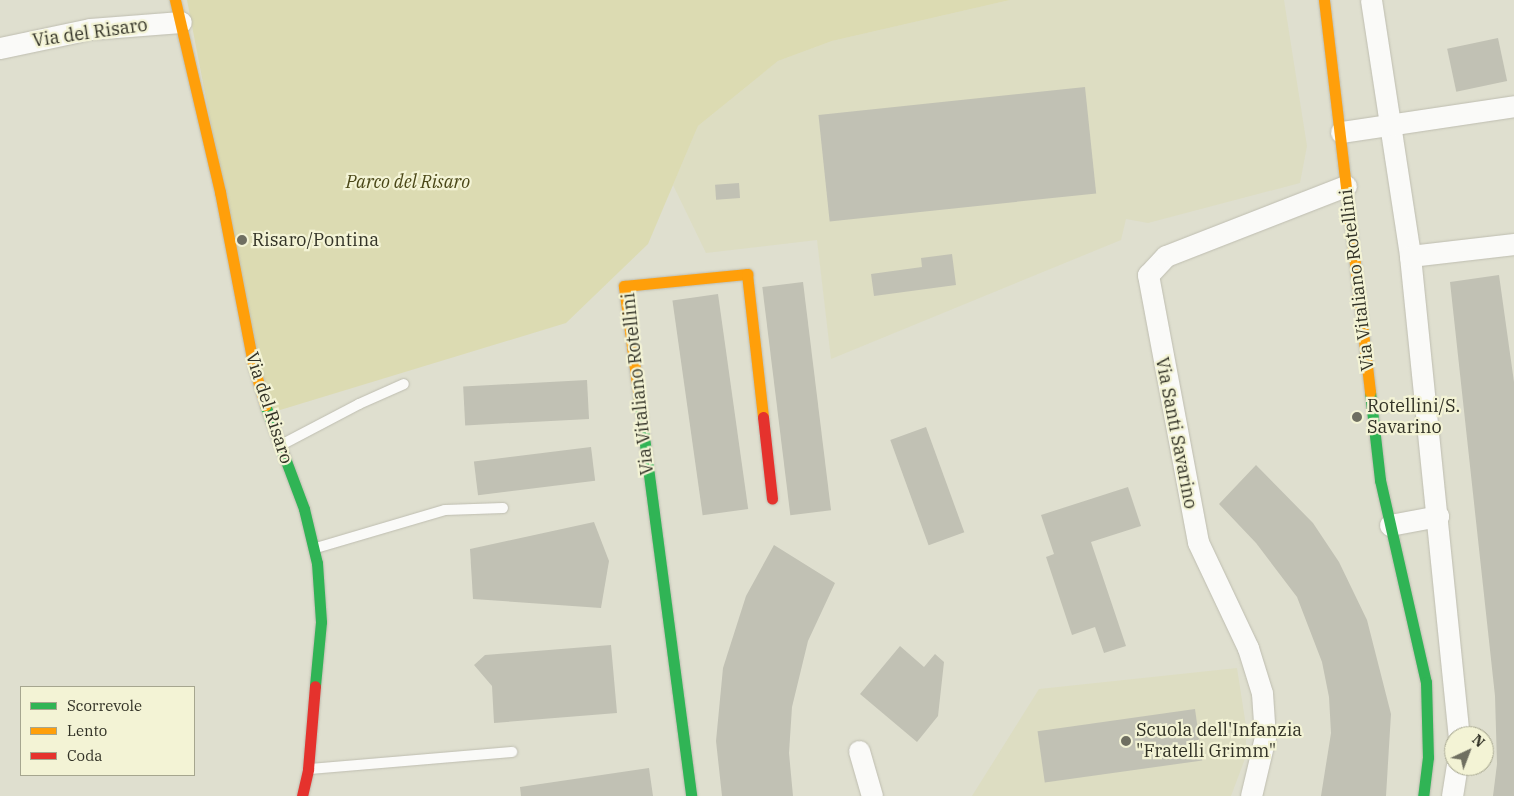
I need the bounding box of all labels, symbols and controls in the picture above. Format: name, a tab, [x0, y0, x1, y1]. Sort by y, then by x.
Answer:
street label: Via del Risaro	[31, 14, 149, 52]
park label: Parco del Risaro	[346, 171, 470, 193]
street label: Via Vitaliano Rotellini	[1335, 188, 1379, 372]
place label: Risaro/Pontina	[252, 229, 379, 251]
marker: Risaro/Pontina	[236, 234, 248, 246]
street label: Via Vitaliano Rotellini	[618, 292, 658, 476]
street label: Via del Risaro	[241, 350, 297, 466]
street label: Via Santi Savarino	[1151, 355, 1201, 511]
place label: Rotellini/S. Savarino	[1367, 396, 1460, 438]
marker: Rotellini/S. Savarino	[1351, 411, 1363, 423]
legend	[20, 686, 195, 776]
text: Scorrevole	[67, 696, 142, 715]
place label: Scuola dell'Infanzia "Fratelli Grimm"	[1136, 720, 1302, 762]
text: Lento	[67, 721, 107, 740]
north arrow	[1444, 726, 1494, 776]
text: N	[1468, 730, 1489, 751]
marker: Scuola dell'Infanzia "Fratelli Grimm"	[1120, 735, 1132, 747]
text: Coda	[67, 746, 103, 765]

